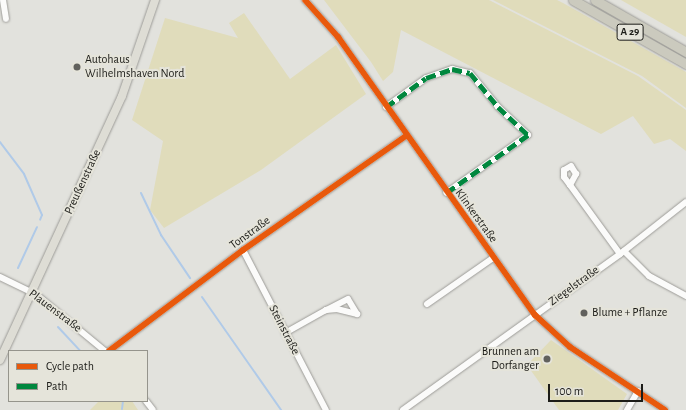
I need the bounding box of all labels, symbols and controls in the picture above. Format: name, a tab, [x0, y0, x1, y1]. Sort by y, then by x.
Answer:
road number: A 29	[616, 23, 644, 41]
place label: Autohaus Wilhelmshaven Nord	[85, 53, 184, 81]
marker: Autohaus Wilhelmshaven Nord	[72, 62, 82, 72]
street label: Preußenstraße	[62, 147, 104, 217]
street label: Klinkerstraße	[452, 186, 500, 246]
street label: Tonstraße	[227, 213, 273, 253]
street label: Ziegelstraße	[546, 263, 602, 309]
street label: Plauenstraße	[26, 286, 84, 336]
street label: Steinstraße	[265, 303, 303, 357]
place label: Blume + Pflanze	[592, 306, 667, 320]
marker: Blume + Pflanze	[579, 308, 589, 318]
place label: Brunnen am Dorfanger	[482, 345, 539, 373]
legend	[8, 350, 148, 402]
marker: Brunnen am Dorfanger	[542, 354, 552, 364]
text: Cycle path	[46, 360, 94, 372]
scale bar	[550, 376, 645, 402]
text: Path	[46, 380, 68, 392]
text: 100 m	[555, 385, 583, 397]

